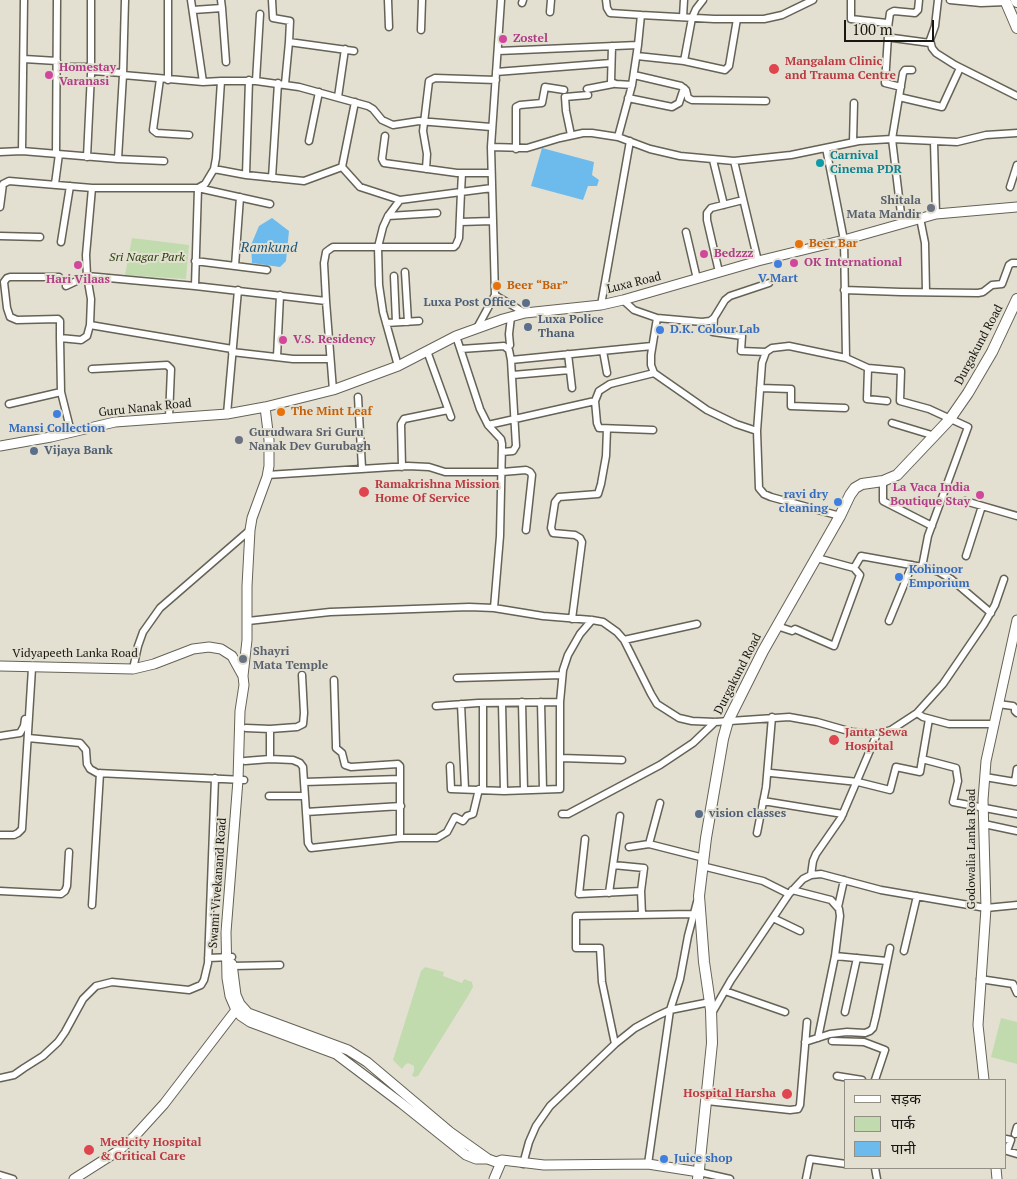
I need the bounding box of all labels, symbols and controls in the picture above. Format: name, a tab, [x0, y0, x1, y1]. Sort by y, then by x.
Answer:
scale bar	[847, 10, 937, 42]
text: 100 m	[852, 19, 893, 39]
place label: Zostel	[513, 32, 548, 46]
marker: Zostel	[497, 33, 509, 45]
place label: Mangalam Clinic and Trauma Centre	[785, 55, 896, 83]
place label: Homestay Varanasi	[59, 61, 116, 89]
marker: Mangalam Clinic and Trauma Centre	[767, 62, 781, 76]
marker: Homestay Varanasi	[43, 69, 55, 81]
place label: Carnival Cinema PDR	[830, 149, 902, 177]
marker: Carnival Cinema PDR	[814, 157, 826, 169]
place label: Shitala Mata Mandir	[847, 194, 921, 222]
marker: Shitala Mata Mandir	[925, 202, 937, 214]
place label: Beer Bar	[809, 237, 858, 251]
marker: Beer Bar	[793, 238, 805, 250]
water label: Ramkund	[241, 240, 297, 256]
place label: Bedzzz	[714, 247, 754, 261]
marker: Bedzzz	[698, 248, 710, 260]
park label: Sri Nagar Park	[109, 251, 185, 265]
place label: OK International	[804, 256, 902, 270]
marker: OK International	[788, 257, 800, 269]
marker: V Mart	[772, 258, 784, 270]
marker: Hari Vilaas	[72, 259, 84, 271]
street label: Luxa Road	[605, 269, 663, 297]
place label: V Mart	[758, 272, 798, 286]
place label: Hari Vilaas	[46, 273, 110, 287]
place label: Beer “Bar”	[507, 279, 568, 293]
marker: Beer “Bar”	[491, 280, 503, 292]
place label: Luxa Post Office	[423, 296, 516, 310]
marker: Luxa Post Office	[520, 297, 532, 309]
street label: Durgakund Road	[952, 302, 1006, 388]
place label: Luxa Police Thana	[538, 313, 604, 341]
marker: Luxa Police Thana	[522, 321, 534, 333]
place label: D.K. Colour Lab	[670, 323, 760, 337]
marker: D.K. Colour Lab	[654, 324, 666, 336]
place label: V.S. Residency	[293, 333, 375, 347]
marker: V.S. Residency	[277, 334, 289, 346]
street label: Guru Nanak Road	[98, 396, 192, 420]
place label: The Mint Leaf	[291, 405, 372, 419]
marker: The Mint Leaf	[275, 406, 287, 418]
marker: Mansi Collection	[51, 408, 63, 420]
place label: Mansi Collection	[9, 422, 105, 436]
place label: Gurudwara Sri Guru Nanak Dev Gurubagh	[249, 426, 371, 454]
marker: Gurudwara Sri Guru Nanak Dev Gurubagh	[233, 434, 245, 446]
place label: Vijaya Bank	[44, 444, 113, 458]
marker: Vijaya Bank	[28, 445, 40, 457]
place label: Ramakrishna Mission Home Of Service	[375, 478, 500, 506]
place label: La Vaca India Boutique Stay	[890, 481, 970, 509]
marker: Ramakrishna Mission Home Of Service	[357, 485, 371, 499]
place label: ravi dry cleaning	[779, 488, 828, 516]
marker: La Vaca India Boutique Stay	[974, 489, 986, 501]
marker: ravi dry cleaning	[832, 496, 844, 508]
place label: Kohinoor Emporium	[909, 563, 969, 591]
marker: Kohinoor Emporium	[893, 571, 905, 583]
street label: Durgakund Road	[711, 631, 765, 717]
place label: Shayri Mata Temple	[253, 645, 328, 673]
street label: Vidyapeeth Lanka Road	[12, 647, 138, 661]
marker: Shayri Mata Temple	[237, 653, 249, 665]
place label: Janta Sewa Hospital	[845, 726, 908, 754]
marker: Janta Sewa Hospital	[827, 733, 841, 747]
street label: Godowalia Lanka Road	[965, 789, 979, 909]
place label: vision classes	[709, 807, 786, 821]
marker: vision classes	[693, 808, 705, 820]
street label: Swami Vivekanand Road	[206, 817, 230, 949]
legend	[844, 1079, 1007, 1169]
place label: Hospital Harsha	[683, 1087, 776, 1101]
marker: Hospital Harsha	[780, 1087, 794, 1101]
text: सड़क	[891, 1088, 921, 1108]
text: पार्क	[891, 1113, 915, 1133]
place label: Medicity Hospital & Critical Care	[100, 1136, 201, 1164]
text: पानी	[891, 1138, 916, 1158]
marker: Medicity Hospital & Critical Care	[82, 1143, 96, 1157]
place label: Juice shop	[674, 1152, 733, 1166]
marker: Juice shop	[658, 1153, 670, 1165]

